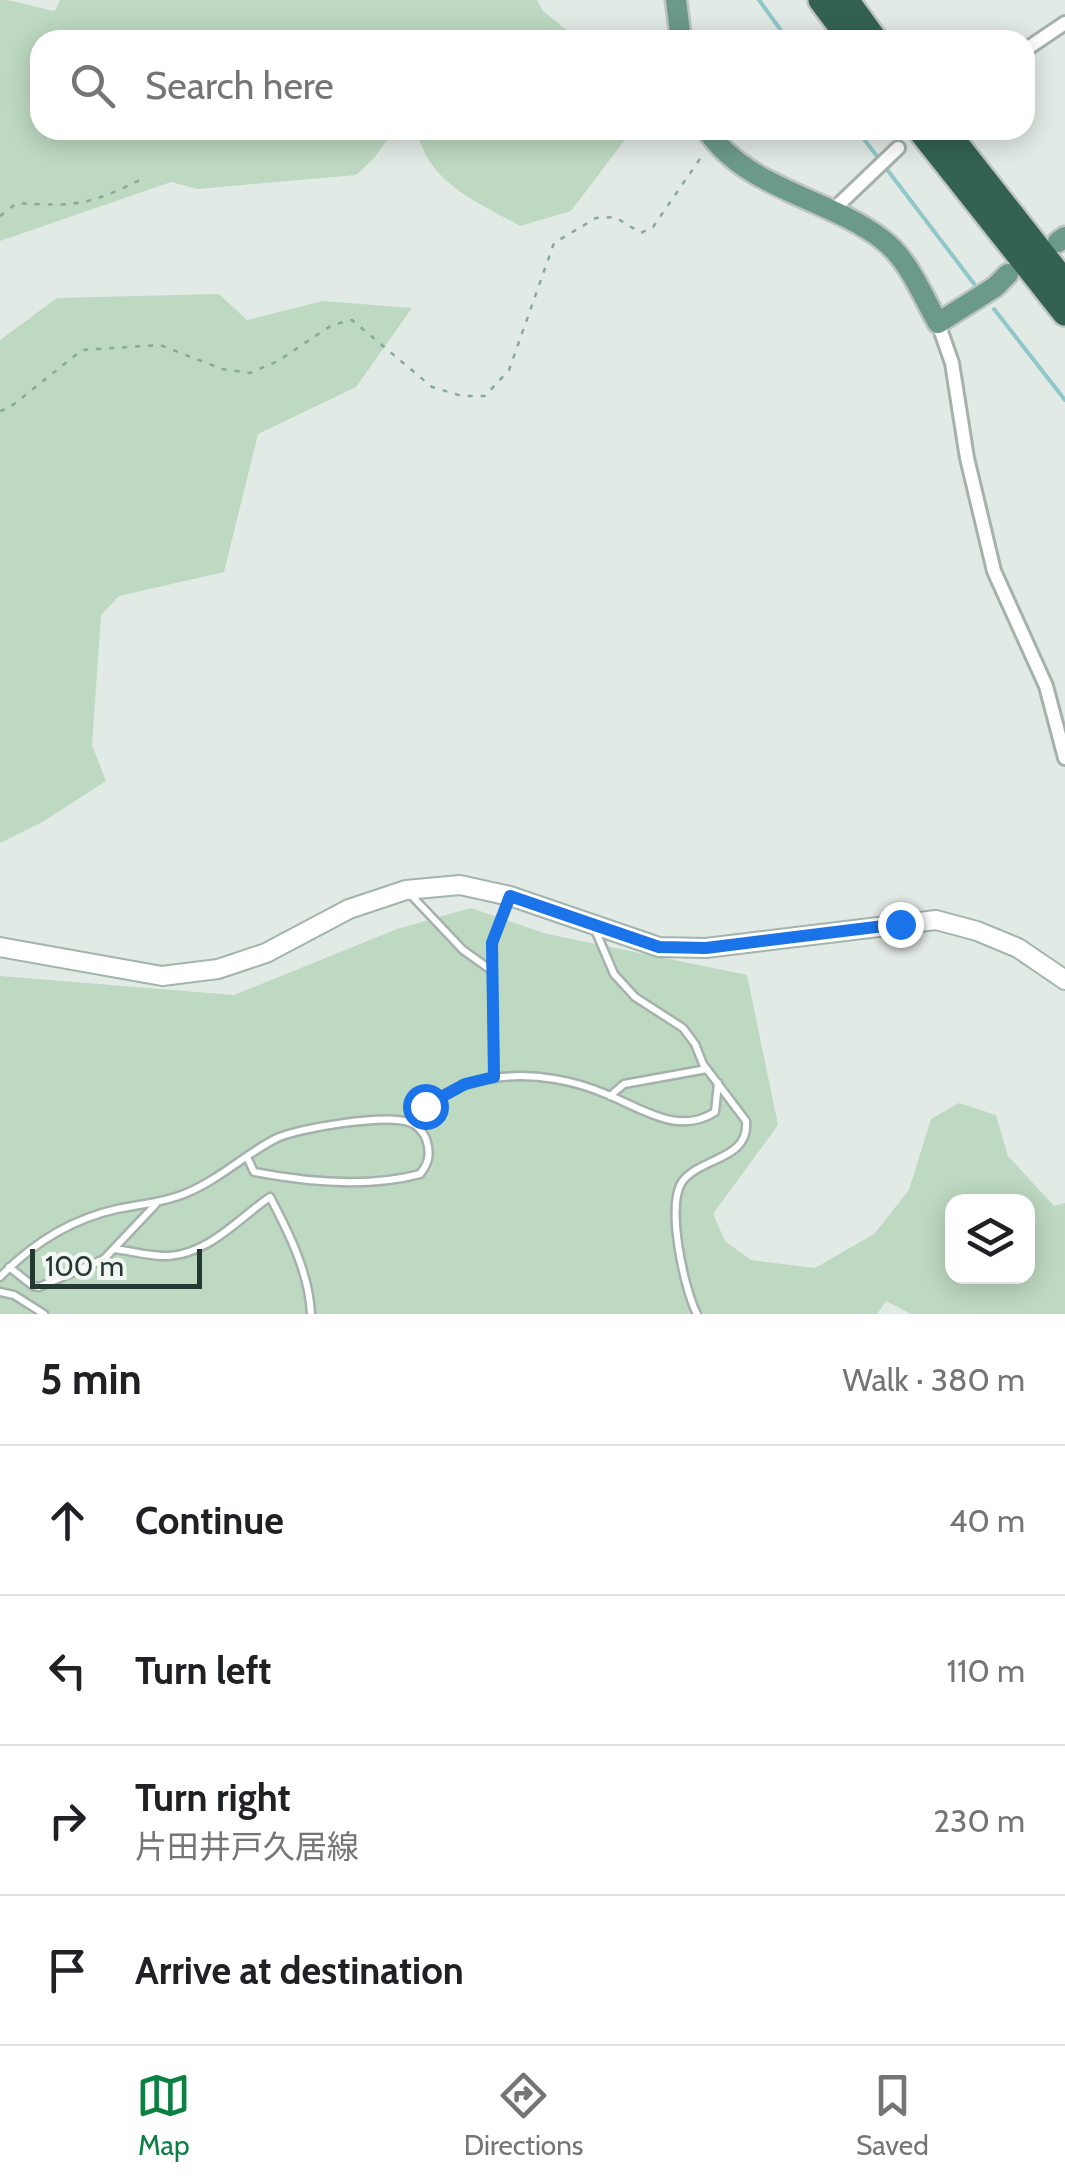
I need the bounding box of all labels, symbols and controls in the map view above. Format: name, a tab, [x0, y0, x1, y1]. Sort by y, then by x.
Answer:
search box	[30, 30, 1035, 140]
icon: search	[65, 58, 120, 113]
text: Search here	[145, 62, 334, 109]
route end	[878, 902, 924, 948]
route start	[403, 1084, 449, 1130]
map controls	[945, 1194, 1035, 1284]
button: layers	[945, 1194, 1035, 1284]
scale bar	[30, 1244, 202, 1288]
text: 100 m	[45, 1249, 124, 1283]
text: 5 min	[40, 1353, 142, 1405]
text: Walk · 380 m	[842, 1360, 1025, 1399]
icon: ahead	[40, 1493, 95, 1548]
text: Continue	[135, 1497, 284, 1544]
text: 40 m	[949, 1501, 1025, 1540]
icon: left	[40, 1643, 95, 1698]
text: Turn left	[135, 1647, 271, 1694]
text: 110 m	[947, 1651, 1025, 1690]
text: Turn right	[135, 1774, 291, 1821]
icon: right	[40, 1793, 95, 1848]
text: 230 m	[933, 1801, 1025, 1840]
text: 片田井戸久居線	[135, 1827, 359, 1866]
icon: arrive	[40, 1943, 95, 1998]
text: Arrive at destination	[135, 1947, 464, 1994]
tab: Map	[136, 2068, 191, 2162]
tab: Directions	[464, 2068, 583, 2162]
tab: Saved	[856, 2068, 929, 2162]

